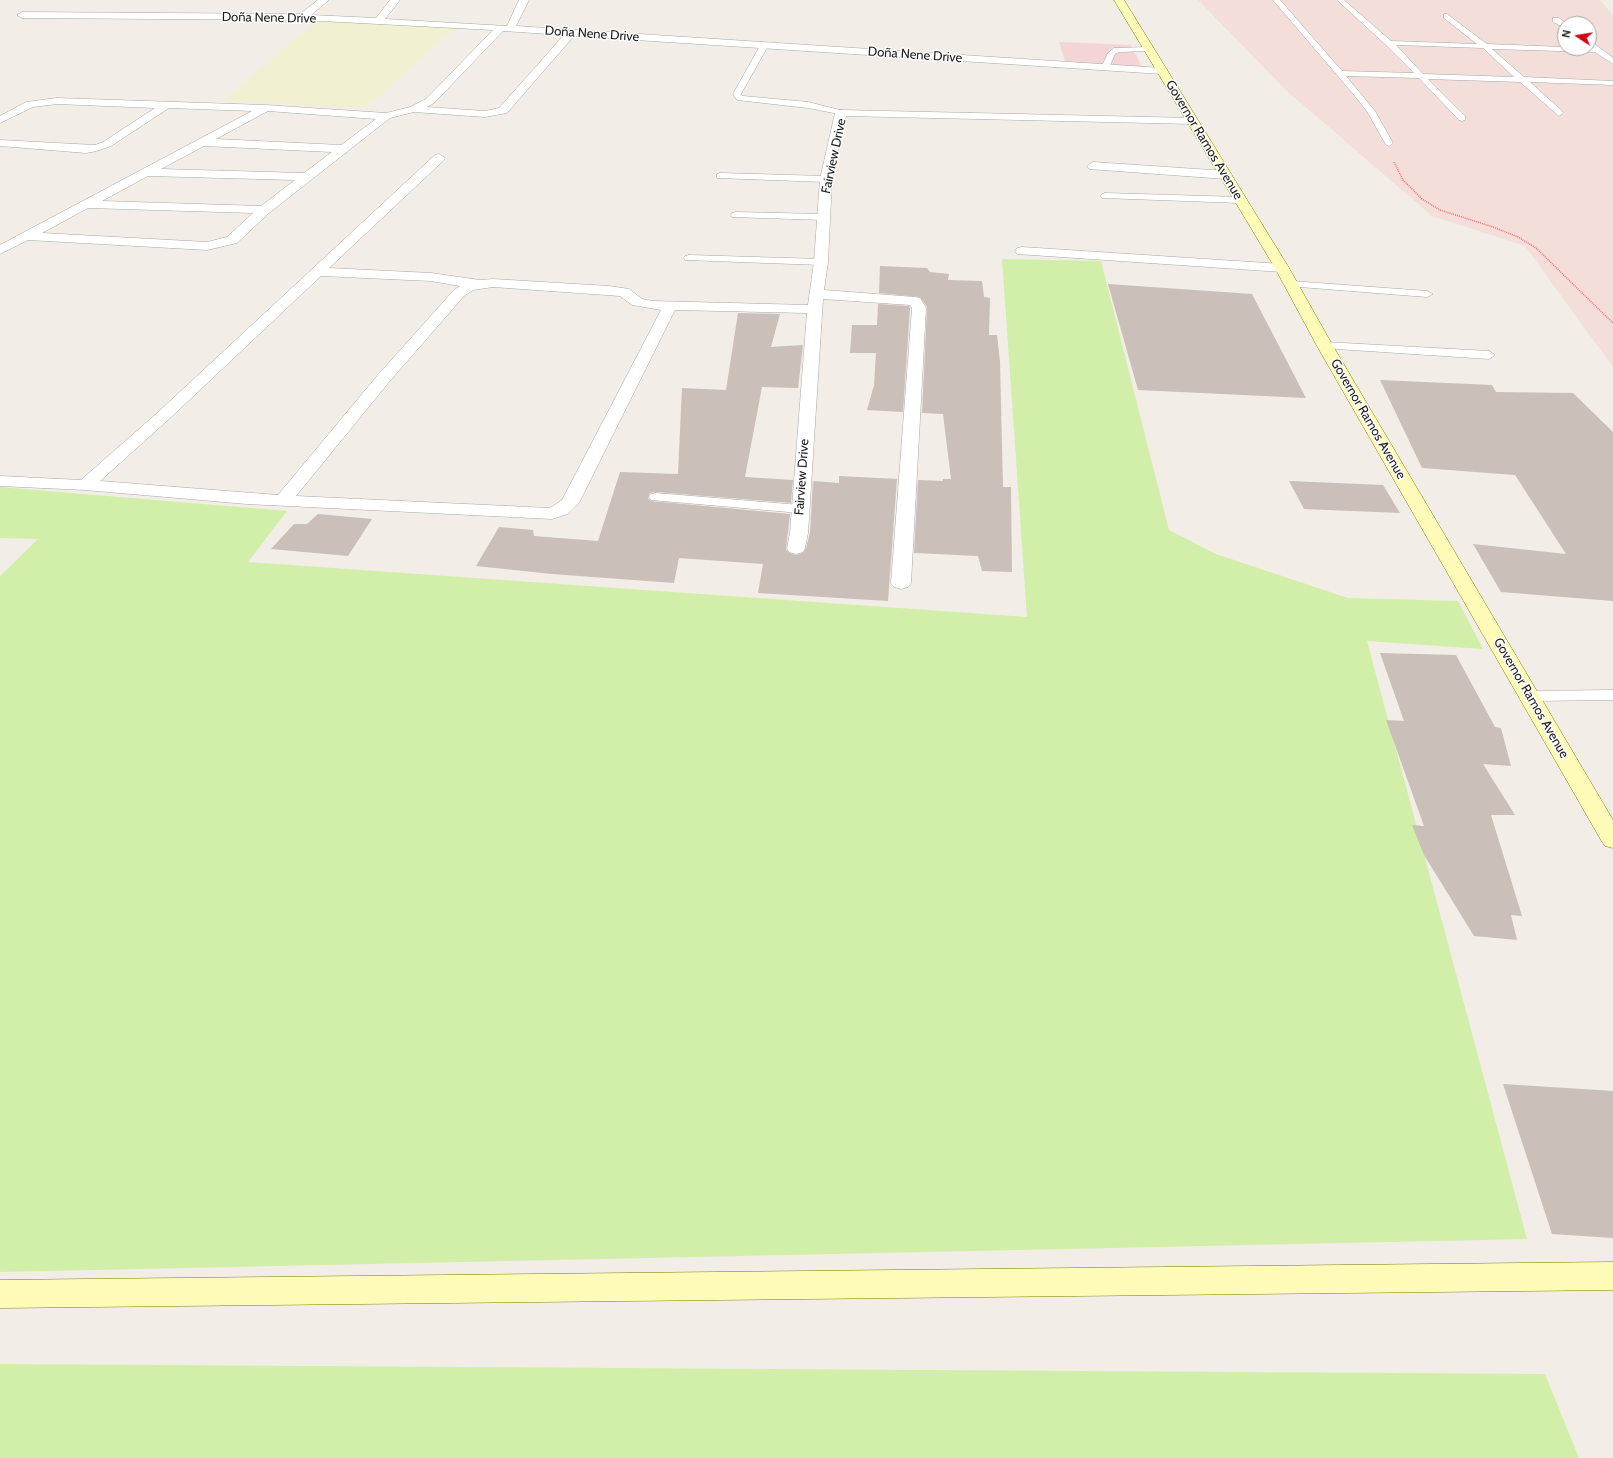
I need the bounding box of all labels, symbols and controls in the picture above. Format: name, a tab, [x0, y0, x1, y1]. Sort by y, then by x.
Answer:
street label: Doña Nene Drive	[222, 9, 316, 27]
north arrow	[1557, 16, 1597, 56]
street label: Doña Nene Drive	[544, 23, 640, 45]
text: N	[1559, 28, 1574, 39]
street label: Doña Nene Drive	[867, 44, 963, 66]
street label: Governor Ramos Avenue	[1162, 78, 1246, 202]
street label: Fairview Drive	[818, 117, 850, 195]
street label: Governor Ramos Avenue	[1327, 356, 1409, 482]
street label: Fairview Drive	[792, 438, 812, 516]
street label: Governor Ramos Avenue	[1490, 635, 1572, 761]

